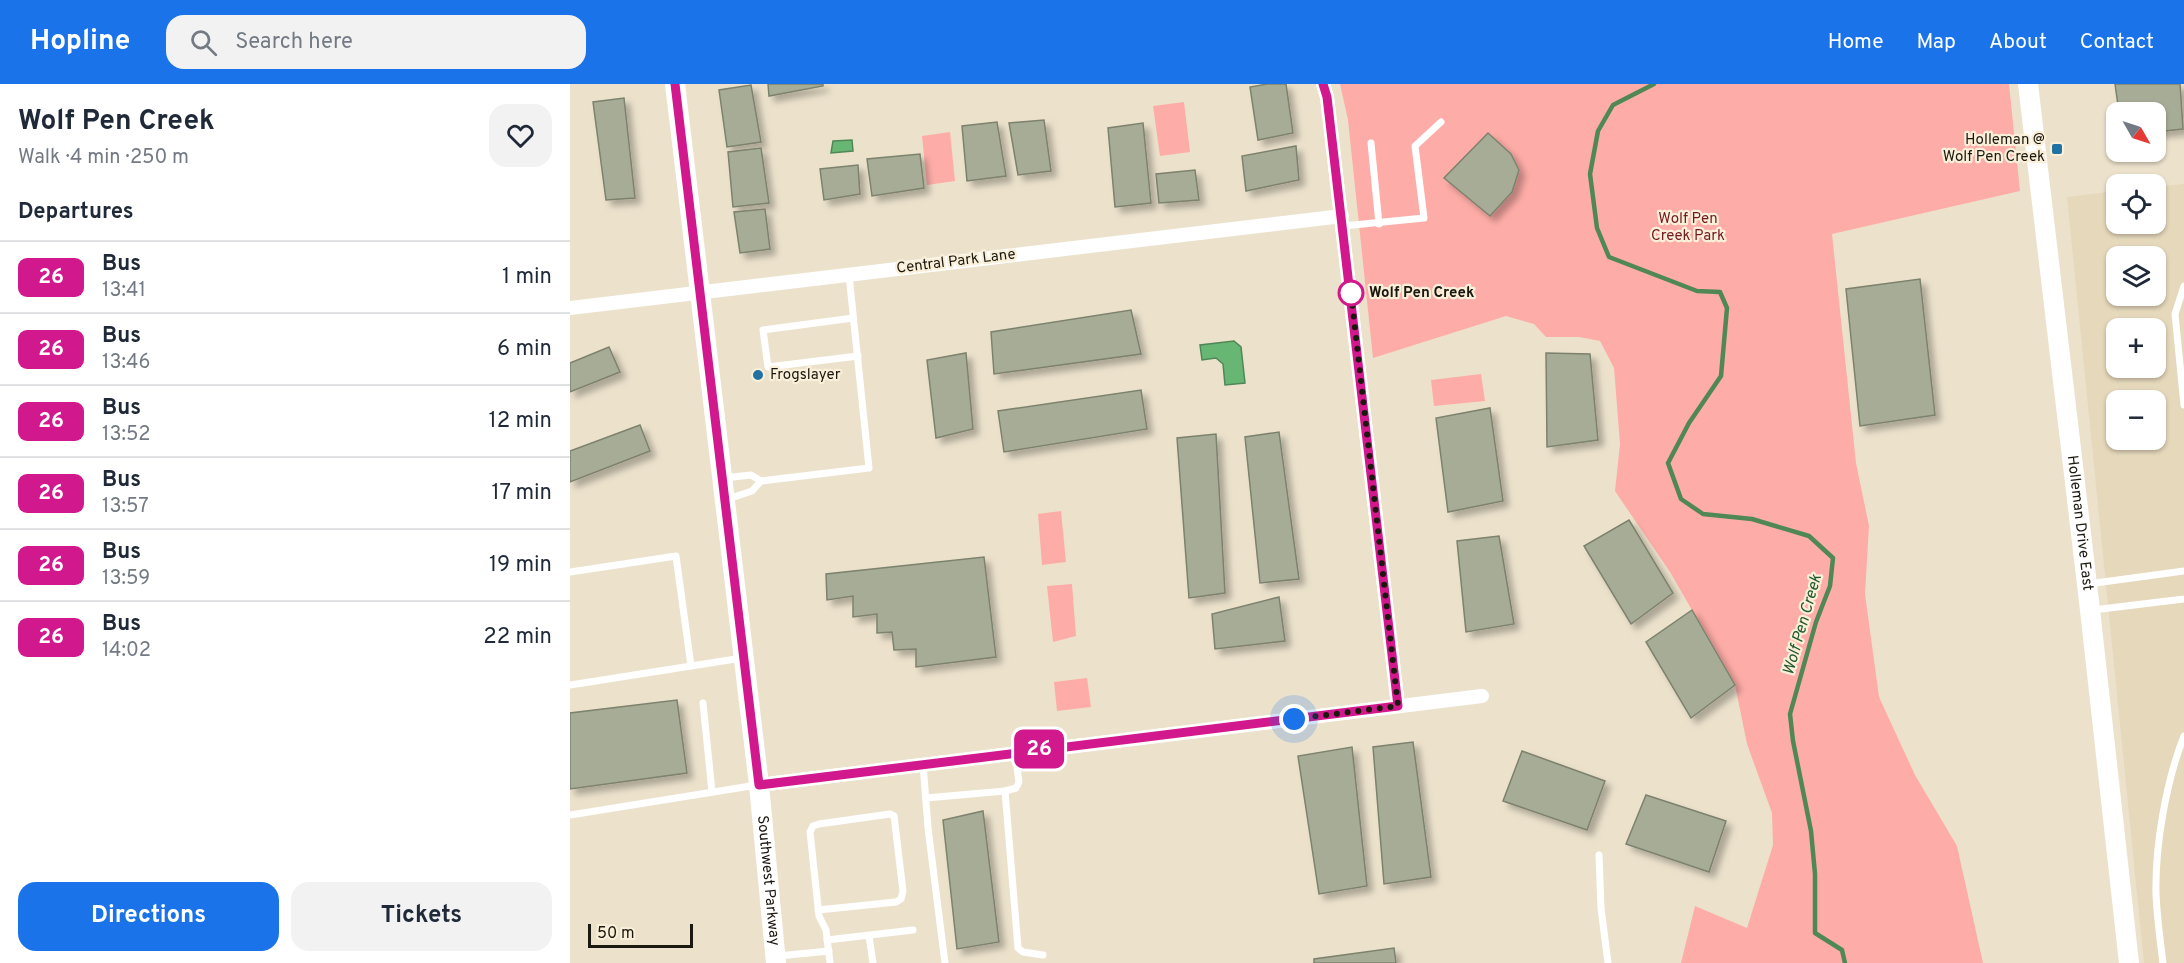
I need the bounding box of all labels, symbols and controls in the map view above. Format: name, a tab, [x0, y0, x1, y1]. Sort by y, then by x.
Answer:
search box	[166, 15, 586, 69]
text: Hopline	[30, 24, 130, 60]
icon: search	[187, 26, 220, 59]
text: Search here	[235, 29, 353, 56]
text: Home	[1828, 29, 1884, 56]
text: Map	[1917, 29, 1956, 56]
text: About	[1989, 29, 2047, 56]
text: Contact	[2080, 29, 2154, 56]
north arrow	[2106, 102, 2166, 162]
map controls	[2106, 102, 2166, 450]
text: Wolf Pen Creek	[18, 104, 215, 140]
button: heart	[489, 104, 552, 167]
place label: Holleman @ Wolf Pen Creek	[1943, 131, 2045, 167]
marker: Holleman @ Wolf Pen Creek	[2050, 142, 2064, 156]
text: Walk · 4 min · 250 m	[18, 145, 189, 171]
button: locate	[2106, 174, 2166, 234]
text: Departures	[18, 199, 134, 226]
park label: Wolf Pen Creek Park	[1651, 210, 1725, 246]
street label: Central Park Lane	[895, 245, 1017, 279]
button: layers	[2106, 246, 2166, 306]
text: Bus	[102, 251, 141, 278]
text: 26	[38, 264, 64, 291]
text: 1 min	[502, 264, 552, 291]
text: 13:41	[102, 278, 146, 304]
marker: Wolf Pen Creek	[1338, 280, 1364, 306]
place label: Wolf Pen Creek	[1369, 284, 1474, 303]
button: +	[2106, 318, 2166, 378]
text: Bus	[102, 323, 141, 350]
text: 26	[38, 336, 64, 363]
text: 6 min	[497, 336, 552, 363]
text: 13:46	[102, 350, 150, 376]
place label: Frogslayer	[770, 366, 841, 385]
marker: Frogslayer	[751, 368, 765, 382]
button: −	[2106, 390, 2166, 450]
text: Bus	[102, 395, 141, 422]
text: 26	[38, 408, 64, 435]
text: 12 min	[489, 408, 552, 435]
text: 13:52	[102, 422, 151, 448]
street label: Holleman Drive East	[2062, 454, 2097, 592]
text: Bus	[102, 467, 141, 494]
text: 26	[38, 480, 64, 507]
text: 17 min	[492, 480, 552, 507]
text: 13:57	[102, 494, 149, 520]
text: Bus	[102, 539, 141, 566]
text: 26	[38, 552, 64, 579]
text: 19 min	[489, 552, 552, 579]
text: 13:59	[102, 566, 150, 592]
water label: Wolf Pen Creek	[1779, 571, 1827, 678]
text: Bus	[102, 611, 141, 638]
text: 26	[38, 624, 64, 651]
text: 22 min	[483, 624, 552, 651]
text: 14:02	[102, 638, 151, 664]
your location	[1279, 704, 1309, 734]
line badge: 26	[1012, 730, 1066, 768]
text: 26	[1026, 736, 1052, 763]
street label: Southwest Parkway	[752, 814, 784, 947]
button: Directions	[18, 882, 279, 951]
button: Tickets	[291, 882, 552, 951]
scale bar	[588, 921, 693, 948]
text: 50 m	[597, 924, 635, 944]

